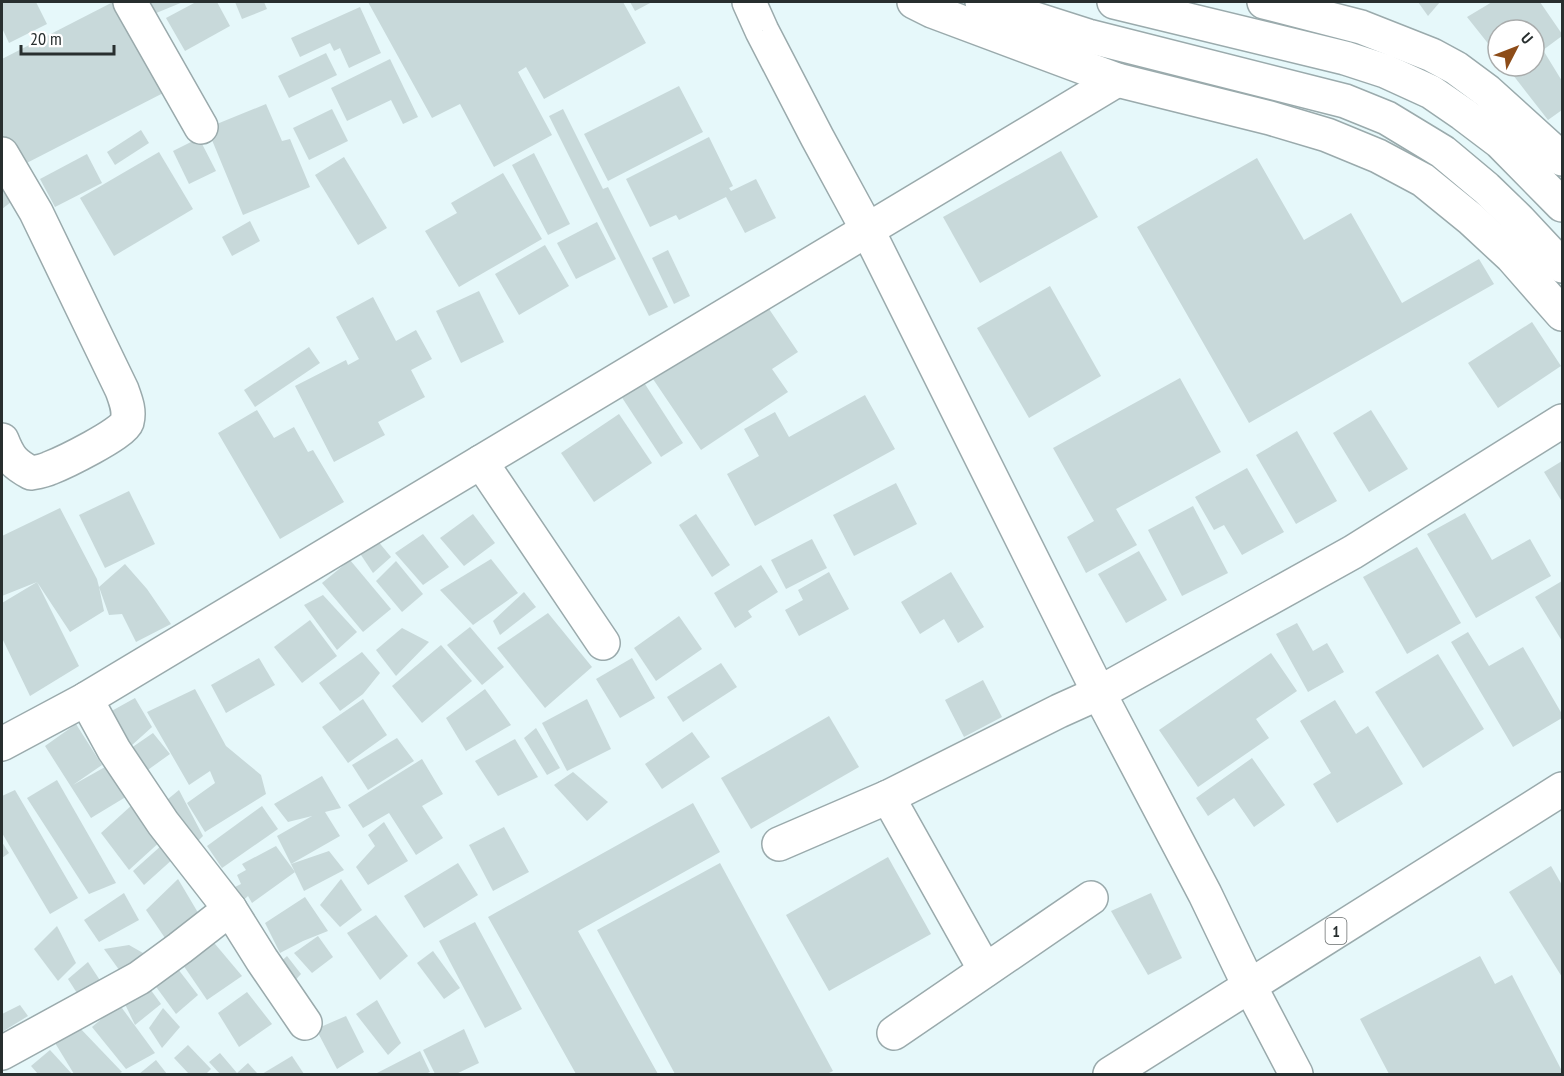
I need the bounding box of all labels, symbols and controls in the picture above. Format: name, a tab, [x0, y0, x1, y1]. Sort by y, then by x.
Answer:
scale bar	[21, 18, 114, 56]
north arrow	[1486, 18, 1546, 78]
text: 20 m	[30, 27, 62, 50]
text: U	[1517, 28, 1537, 48]
road number: 1	[1326, 918, 1346, 944]

